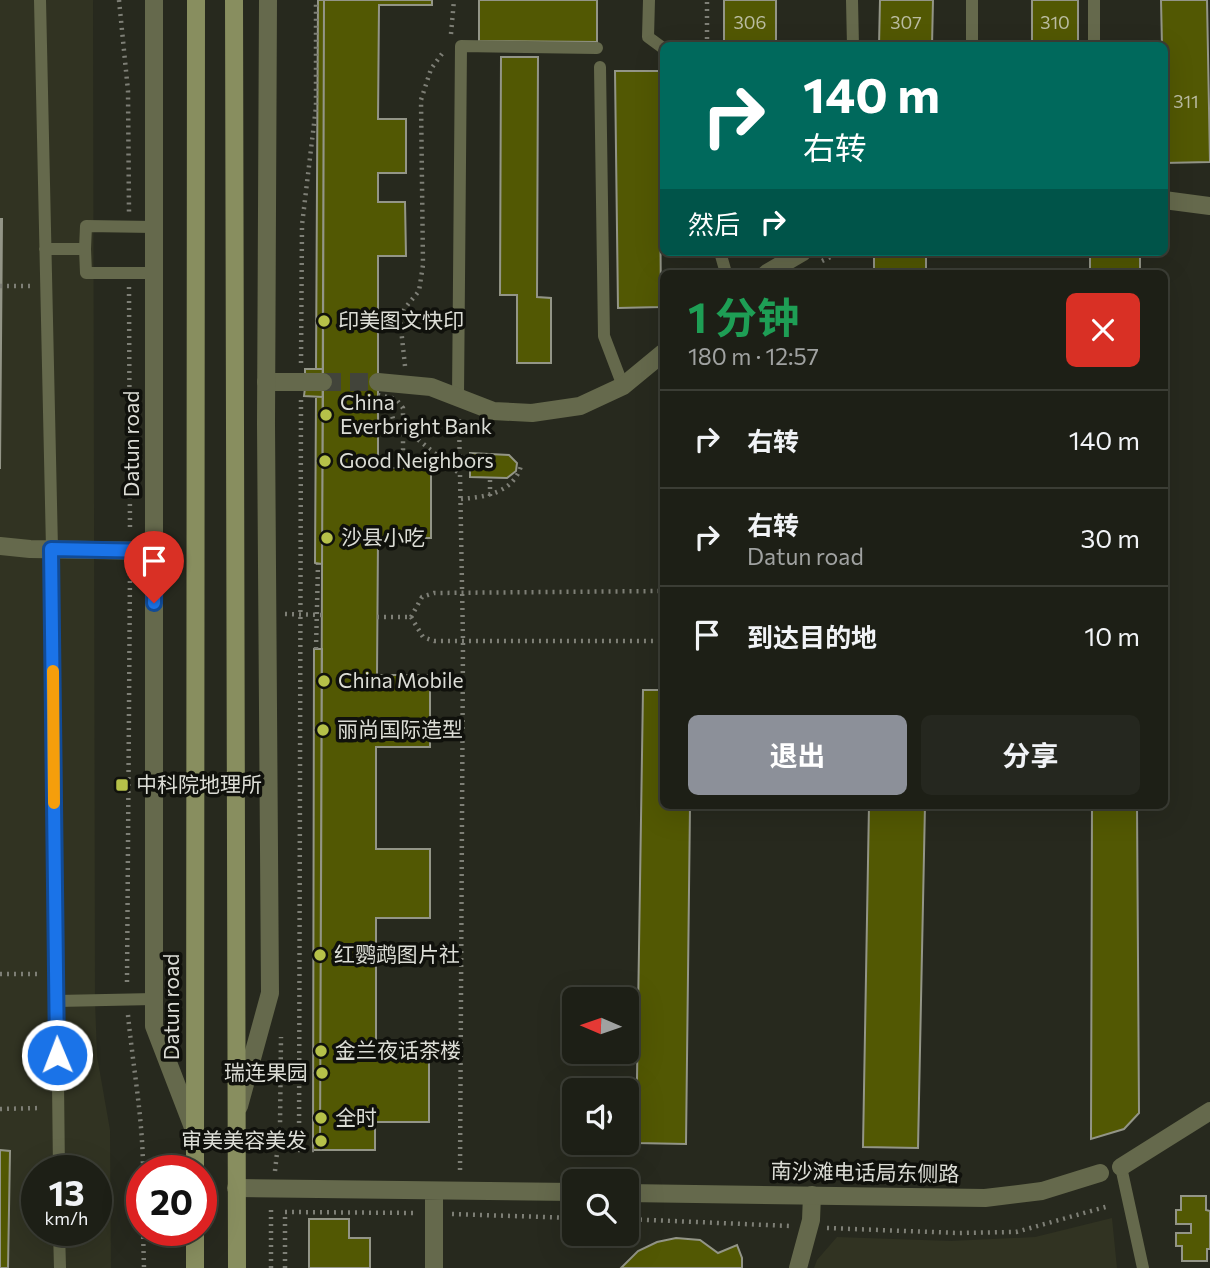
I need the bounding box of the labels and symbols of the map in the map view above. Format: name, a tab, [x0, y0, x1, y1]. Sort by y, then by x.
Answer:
house number: 306	[734, 11, 766, 33]
house number: 307	[890, 11, 922, 33]
house number: 310	[1040, 11, 1070, 33]
house number: 311	[1173, 90, 1199, 112]
place label: 印美图文快印	[338, 307, 464, 332]
marker: 印美图文快印	[316, 313, 332, 329]
place label: China Everbright Bank	[340, 389, 492, 438]
street label: Datun road	[118, 391, 143, 497]
marker: China Everbright Bank	[318, 407, 334, 423]
place label: Good Neighbors	[339, 447, 494, 472]
marker: Good Neighbors	[317, 453, 333, 469]
place label: 沙县小吃	[341, 524, 425, 549]
marker: 沙县小吃	[319, 530, 335, 546]
pin	[124, 531, 184, 603]
place label: China Mobile	[338, 667, 464, 692]
marker: China Mobile	[316, 673, 332, 689]
place label: 丽尚国际造型	[337, 716, 463, 741]
marker: 丽尚国际造型	[315, 722, 331, 738]
place label: 中科院地理所	[136, 771, 262, 796]
marker: 中科院地理所	[114, 777, 130, 793]
place label: 红鹦鹉图片社	[334, 941, 460, 966]
marker: 红鹦鹉图片社	[312, 947, 328, 963]
street label: Datun road	[158, 954, 183, 1060]
north arrow	[562, 987, 639, 1064]
position arrow	[20, 1018, 94, 1092]
place label: 金兰夜话茶楼	[335, 1037, 461, 1062]
marker: 金兰夜话茶楼	[313, 1043, 329, 1059]
place label: 瑞连果园	[224, 1059, 308, 1084]
marker: 瑞连果园	[314, 1065, 330, 1081]
place label: 全时	[335, 1104, 377, 1129]
marker: 全时	[313, 1110, 329, 1126]
place label: 审美美容美发	[181, 1127, 307, 1152]
marker: 审美美容美发	[313, 1133, 329, 1149]
speed limit sign: 20	[126, 1155, 217, 1246]
street label: 南沙滩电话局东侧路	[770, 1157, 960, 1186]

